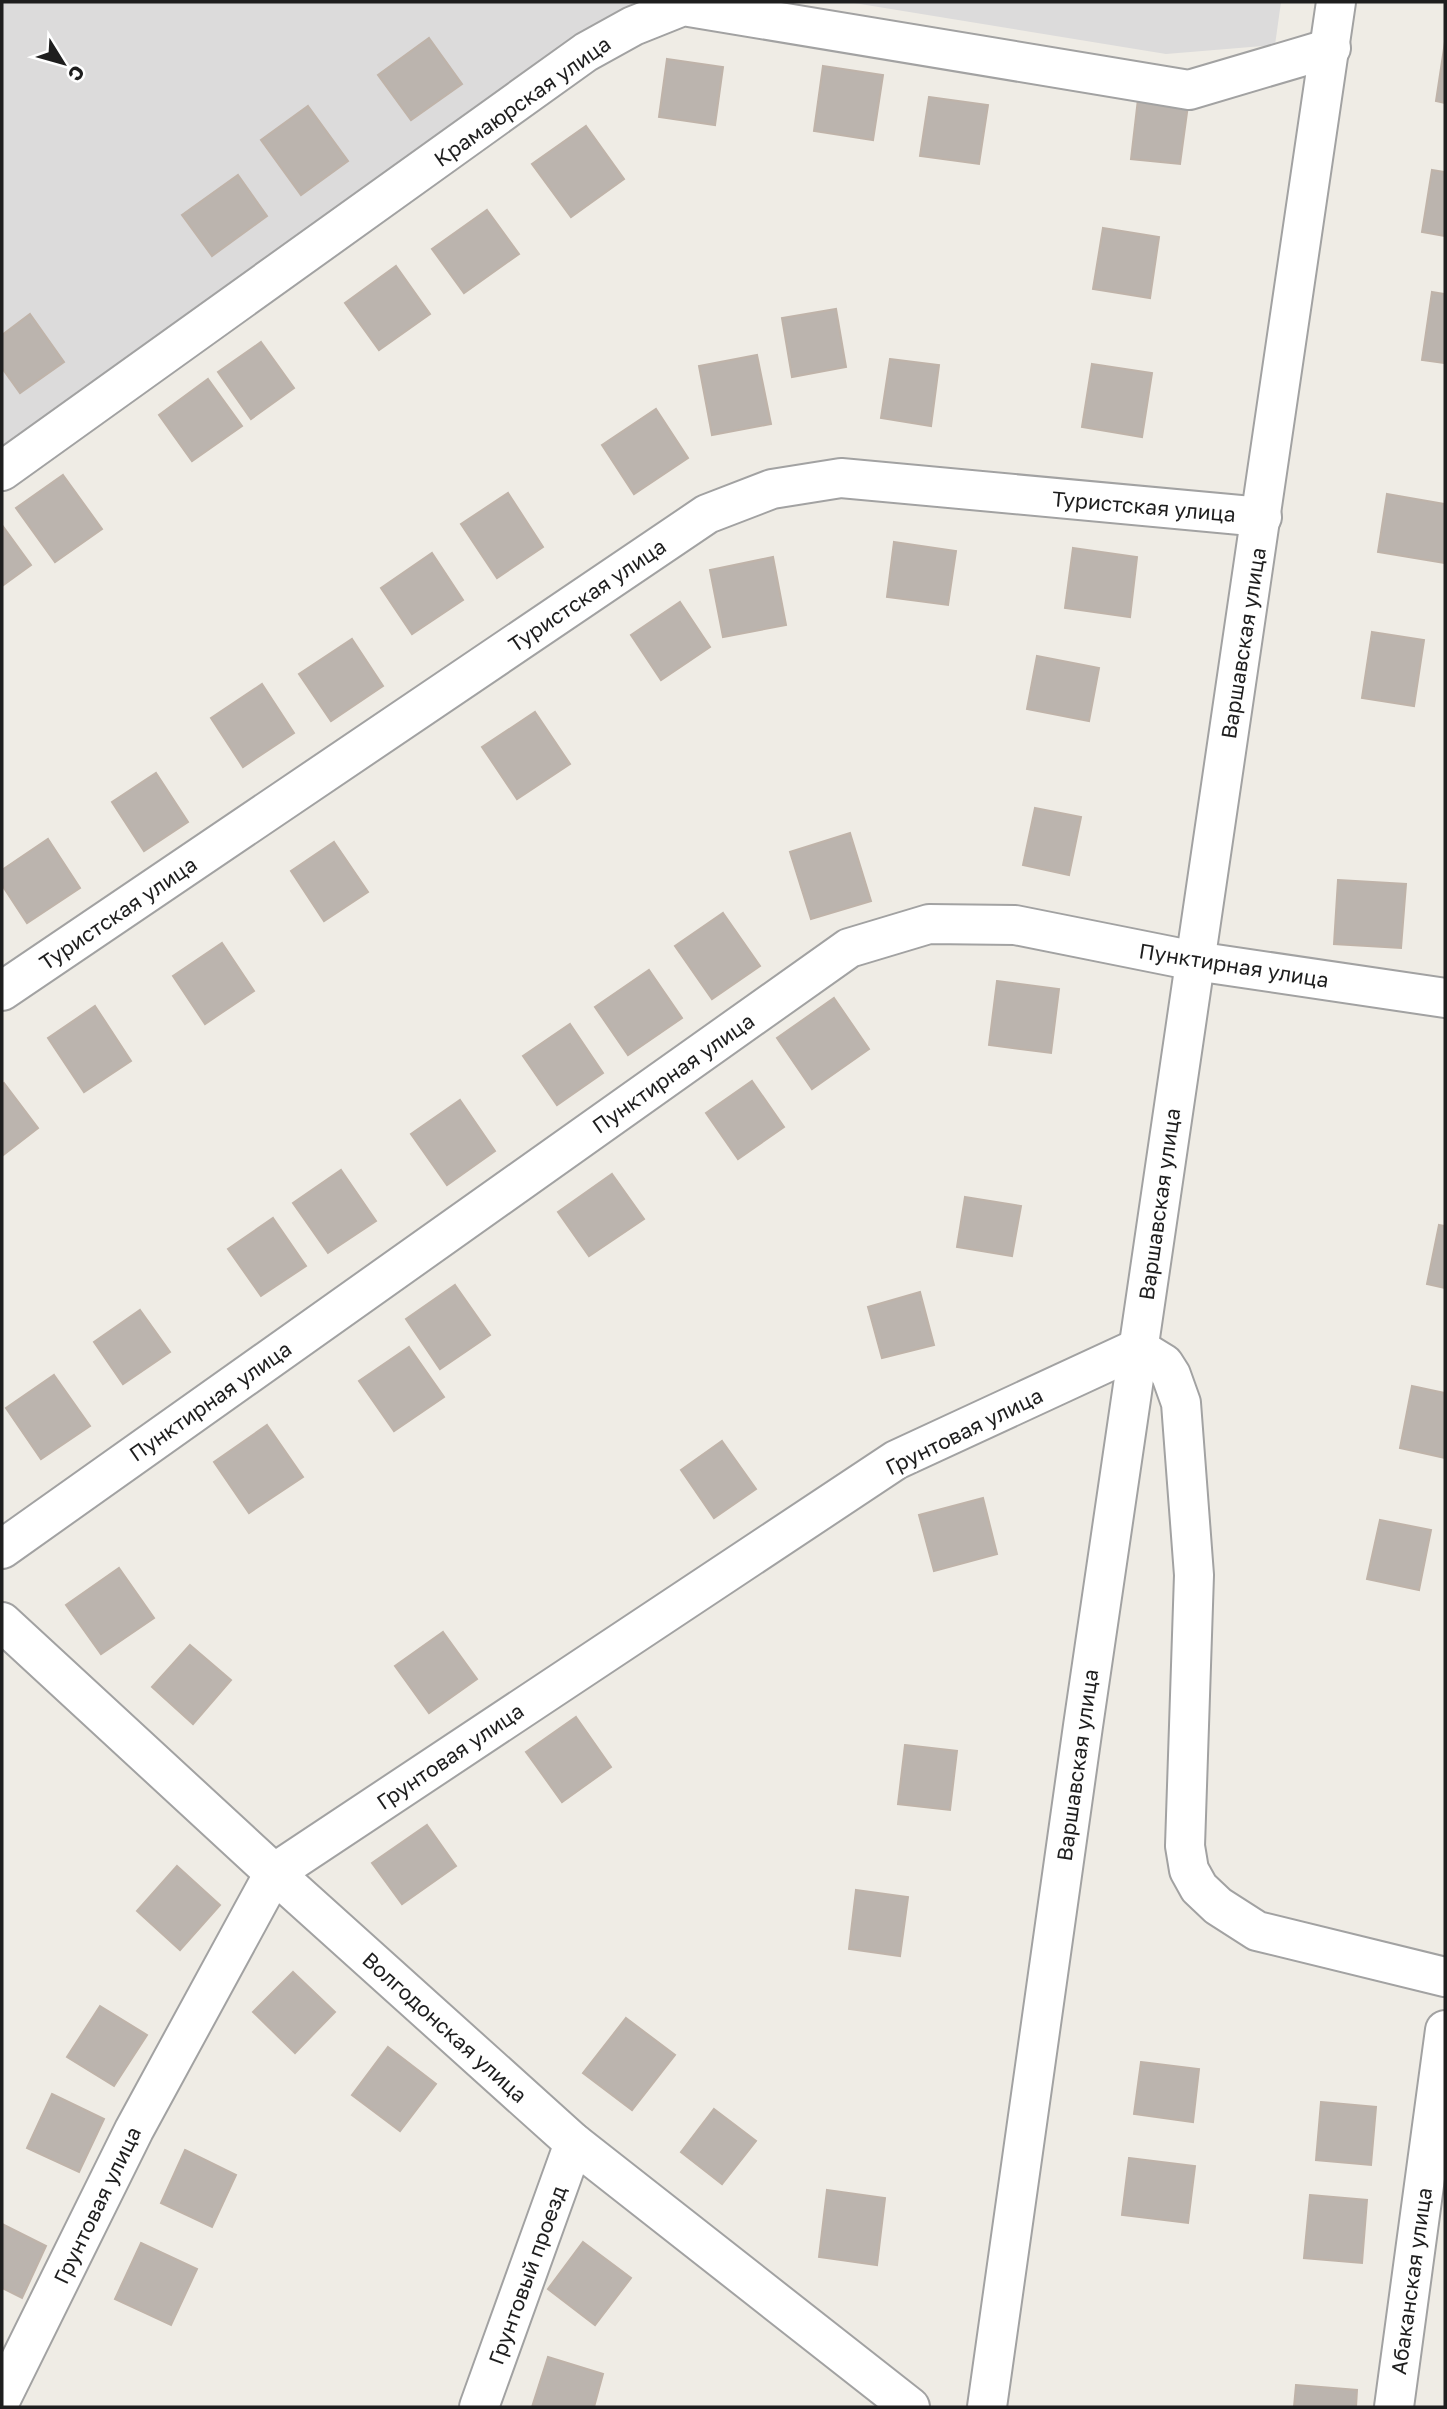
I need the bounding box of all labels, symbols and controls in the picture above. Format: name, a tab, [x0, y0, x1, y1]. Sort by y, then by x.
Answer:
north arrow	[28, 28, 98, 98]
street label: Крамаюрская улица	[429, 30, 615, 172]
text: С	[64, 61, 90, 86]
street label: Туристская улица	[1051, 485, 1237, 527]
street label: Туристская улица	[503, 533, 671, 657]
street label: Варшавская улица	[1215, 545, 1271, 741]
street label: Туристская улица	[34, 851, 202, 975]
street label: Пунктирная улица	[1137, 937, 1331, 993]
street label: Пунктирная улица	[587, 1007, 759, 1139]
street label: Варшавская улица	[1133, 1106, 1185, 1302]
street label: Пунктирная улица	[124, 1335, 296, 1467]
street label: Грунтовая улица	[881, 1382, 1047, 1480]
street label: Варшавская улица	[1051, 1667, 1103, 1863]
street label: Грунтовая улица	[372, 1697, 528, 1815]
street label: Волгодонская улица	[357, 1946, 533, 2108]
street label: Грунтовая улица	[48, 2122, 146, 2288]
street label: Грунтовый проезд	[483, 2182, 572, 2368]
street label: Абаканская улица	[1385, 2186, 1437, 2376]

